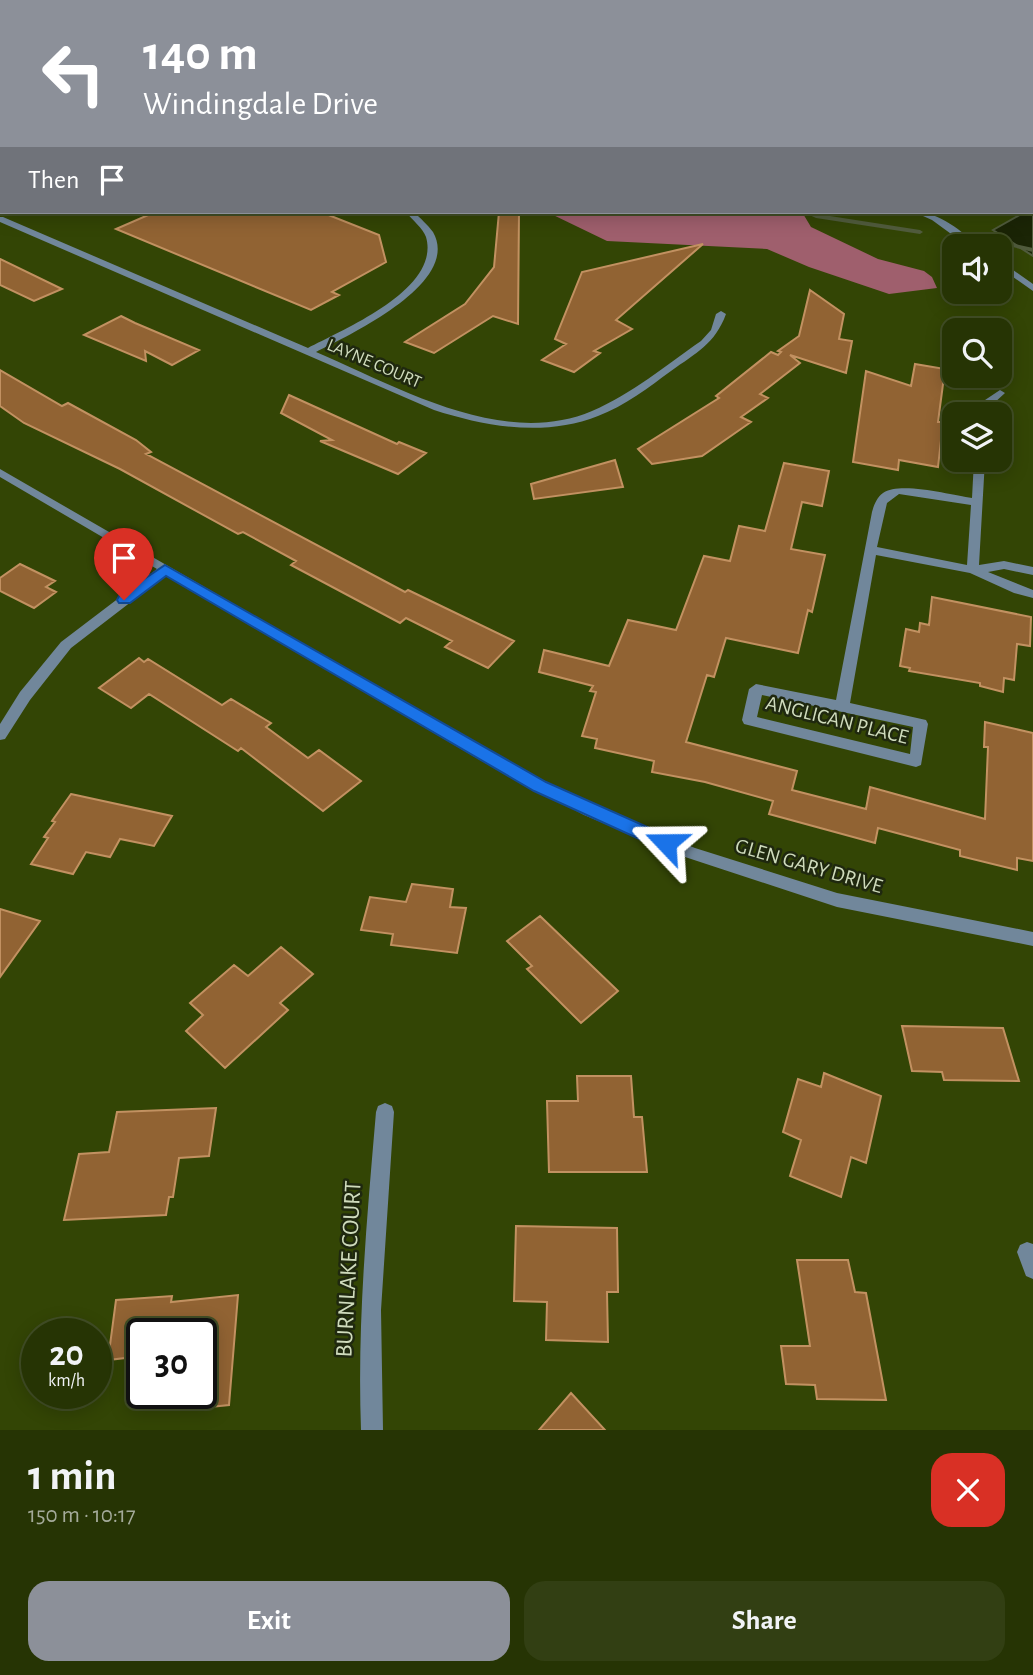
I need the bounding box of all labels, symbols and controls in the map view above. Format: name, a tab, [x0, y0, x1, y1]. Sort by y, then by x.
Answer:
icon: left	[28, 28, 119, 119]
text: 140 m	[143, 30, 258, 79]
text: Windingdale Drive	[143, 88, 378, 120]
icon: arrive	[93, 161, 131, 199]
text: Then	[28, 167, 79, 193]
map controls	[942, 234, 1012, 472]
button: sound	[942, 234, 1012, 304]
button: search	[942, 318, 1012, 388]
street label: LAYNE COURT	[324, 336, 424, 392]
button: layers	[942, 402, 1012, 472]
pin	[94, 528, 154, 600]
icon: arrive	[105, 539, 143, 577]
street label: ANGLICAN PLACE	[764, 692, 910, 748]
position arrow	[629, 806, 703, 880]
street label: GLEN GARY DRIVE	[733, 835, 885, 897]
street label: BURNLAKE COURT	[332, 1180, 366, 1358]
speed limit sign: 30	[126, 1318, 217, 1409]
text: 20	[49, 1337, 84, 1372]
text: km/h	[48, 1372, 85, 1390]
button: close	[931, 1453, 1005, 1527]
text: 1 min	[28, 1455, 117, 1497]
text: 150 m · 10:17	[28, 1504, 136, 1527]
button: Exit	[28, 1581, 510, 1661]
button: Share	[524, 1581, 1005, 1661]

